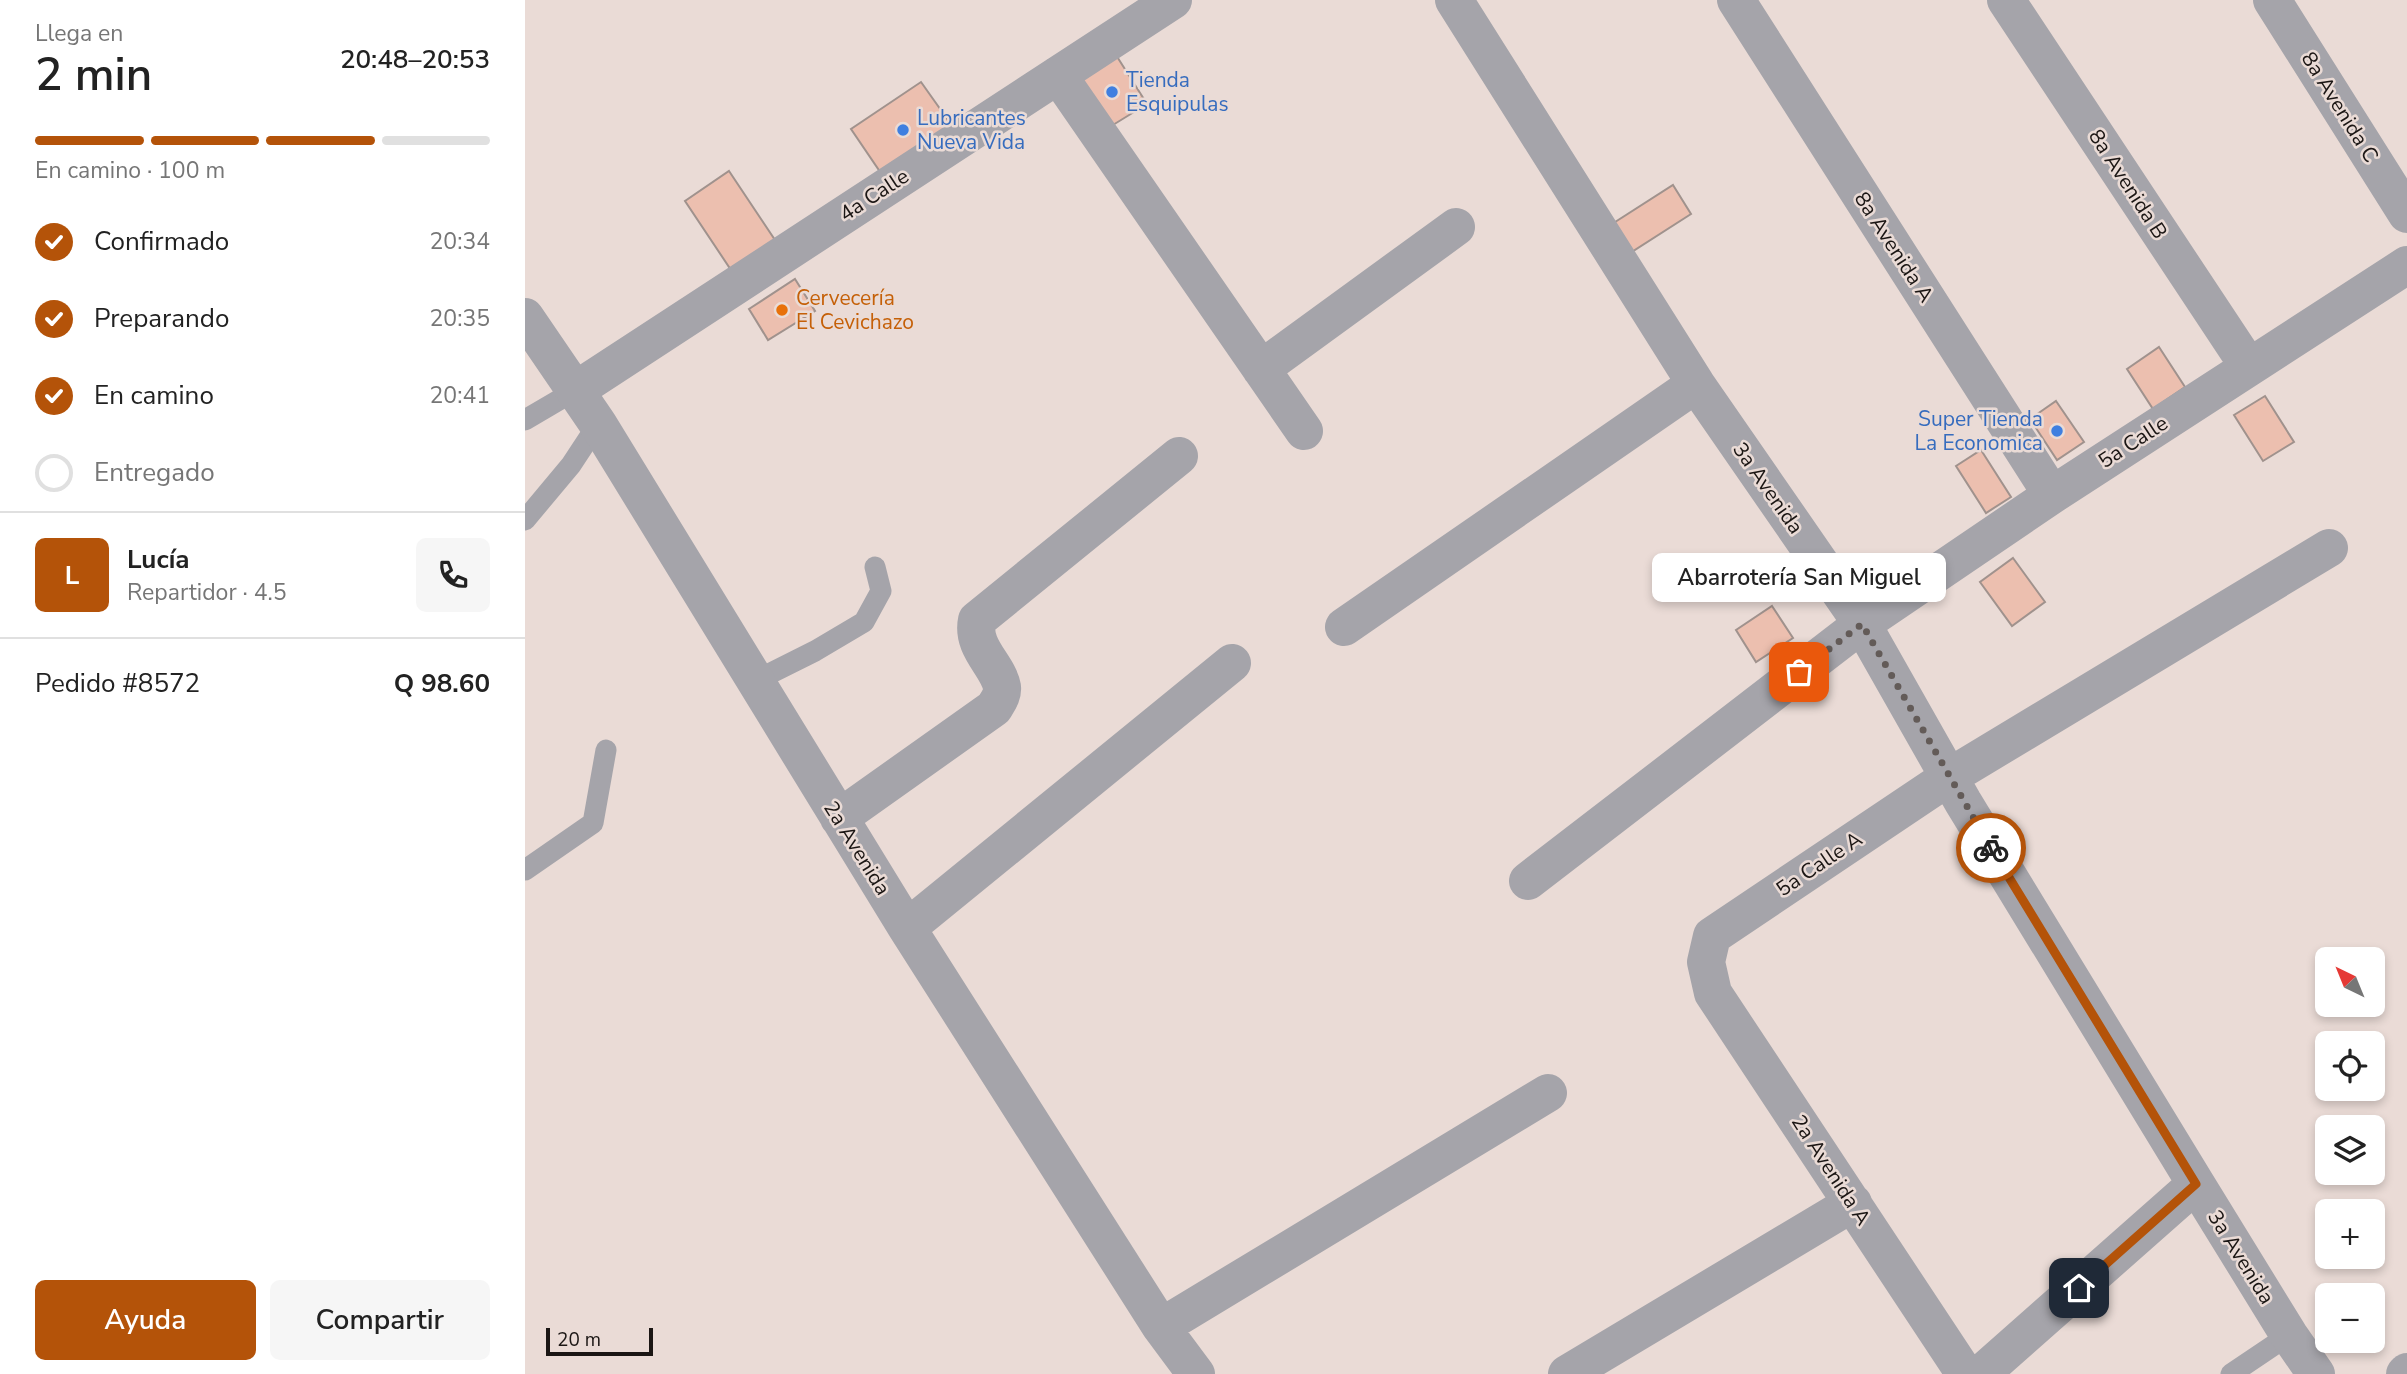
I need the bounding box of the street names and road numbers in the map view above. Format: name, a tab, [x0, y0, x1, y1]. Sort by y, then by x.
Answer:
street label: 8a Avenida C	[2295, 46, 2385, 168]
street label: 8a Avenida B	[2082, 124, 2174, 244]
street label: 4a Calle	[834, 162, 914, 228]
street label: 8a Avenida A	[1848, 186, 1940, 308]
street label: 5a Calle	[2093, 409, 2173, 475]
street label: 3a Avenida	[1726, 437, 1810, 539]
street label: 2a Avenida	[817, 796, 897, 900]
street label: 5a Calle A	[1770, 825, 1868, 903]
street label: 2a Avenida A	[1785, 1109, 1877, 1231]
street label: 3a Avenida	[2201, 1205, 2281, 1309]

